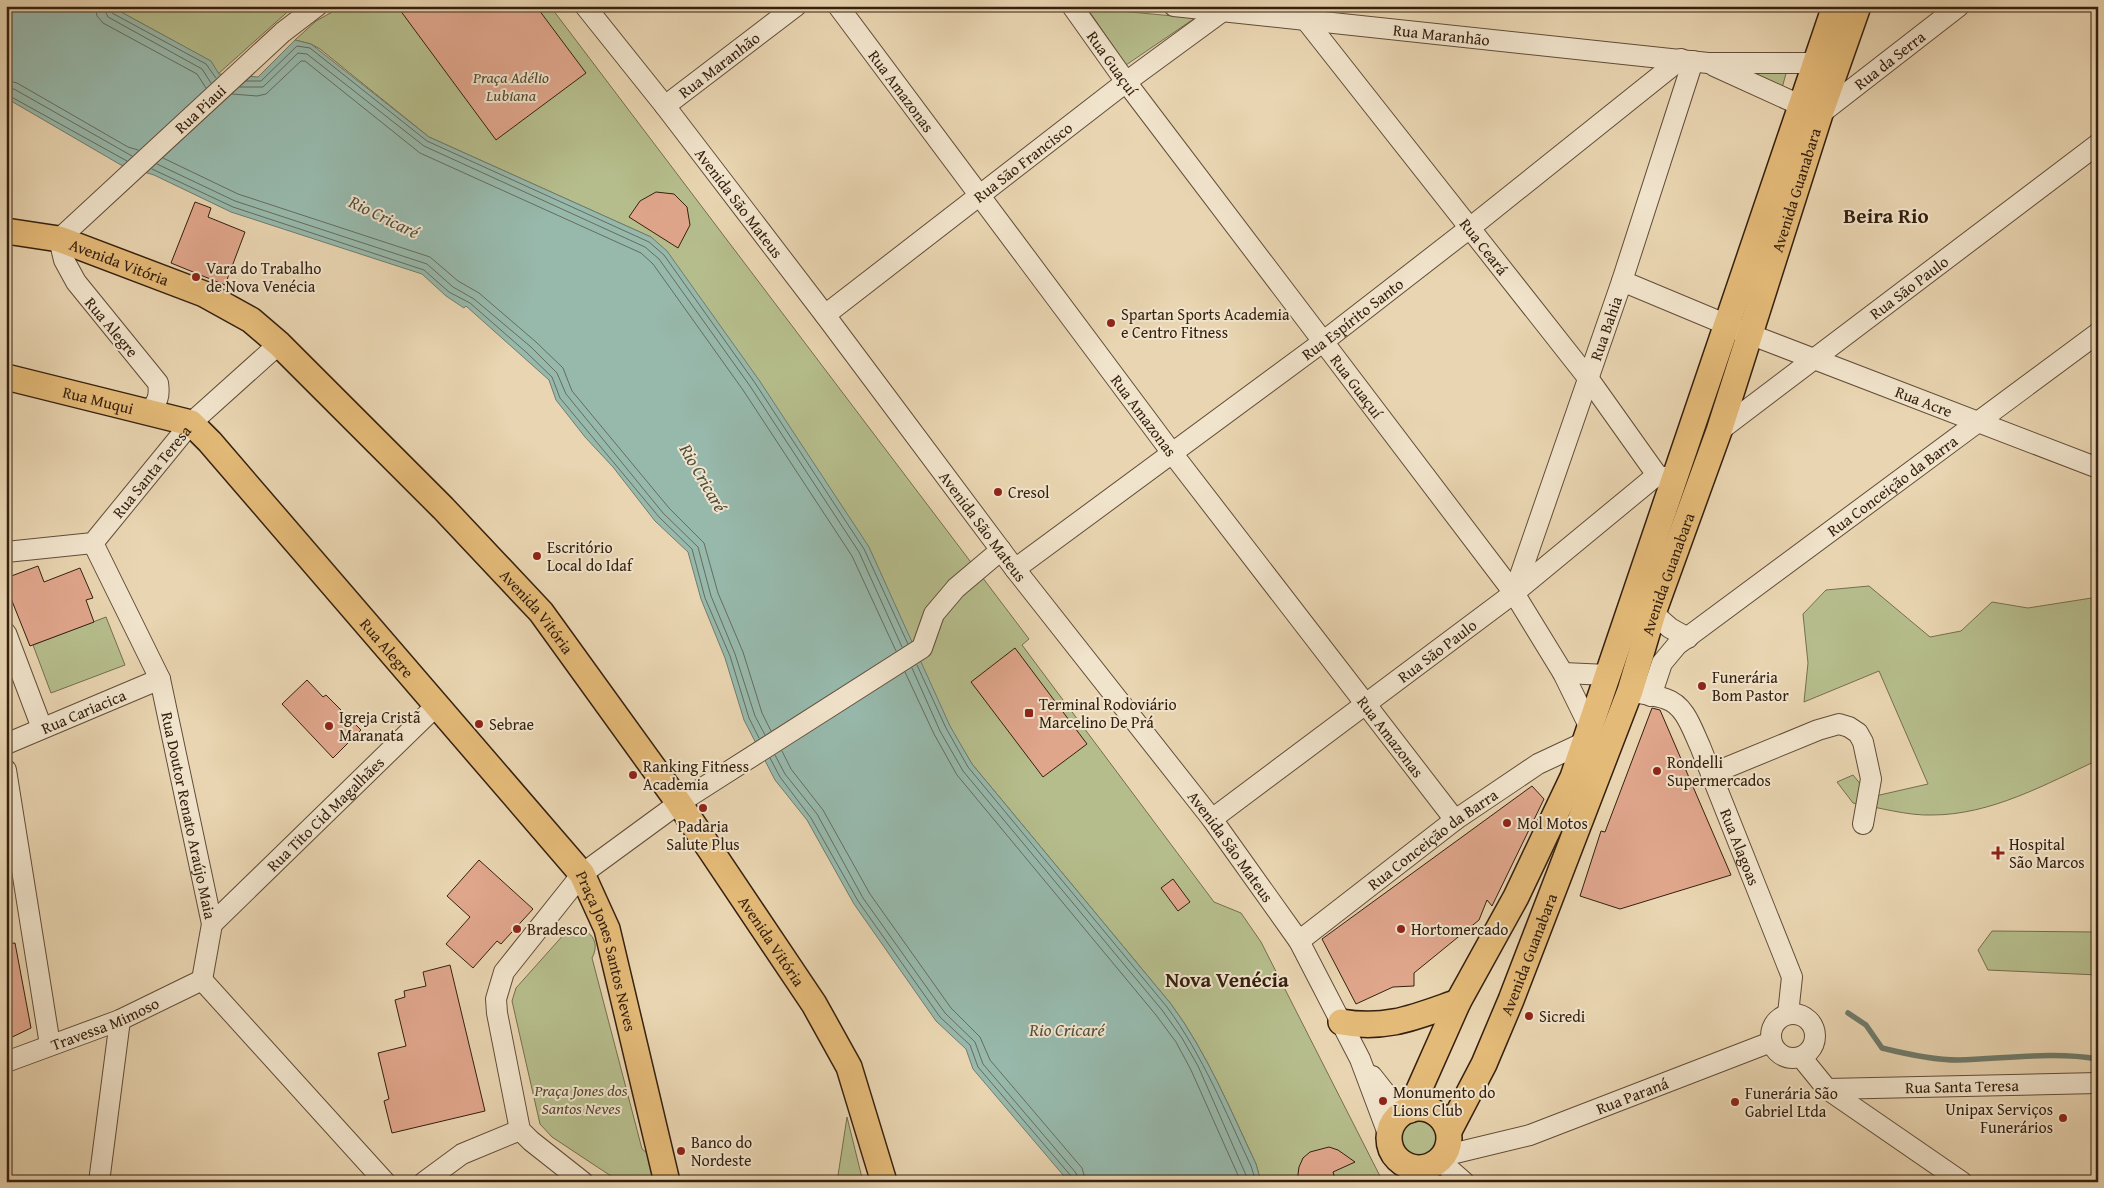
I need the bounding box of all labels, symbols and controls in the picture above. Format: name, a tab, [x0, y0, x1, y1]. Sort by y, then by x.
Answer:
street label: Rua Maranhão	[1392, 17, 1491, 52]
street label: Rua da Serra	[1849, 24, 1931, 95]
street label: Rua Maranhão	[673, 26, 765, 104]
street label: Rua Guaçuí	[1081, 26, 1144, 101]
street label: Rua Amazonas	[863, 45, 940, 137]
park label: Praça Adélio Lubiana	[472, 65, 549, 107]
street label: Rua Piaui	[169, 78, 232, 139]
street label: Rua São Francisco	[968, 116, 1078, 208]
street label: Avenida Guanabara	[1765, 124, 1827, 255]
street label: Avenida São Mateus	[689, 143, 789, 263]
water label: Rio Cricaré	[344, 187, 425, 246]
district label: Beira Rio	[1843, 200, 1929, 231]
street label: Rua Ceará	[1454, 213, 1515, 280]
street label: Avenida Vitória	[66, 232, 173, 292]
street label: Rua São Paulo	[1864, 250, 1953, 325]
place label: Vara do Trabalho de Nova Venécia	[206, 256, 321, 298]
marker: Vara do Trabalho de Nova Venécia	[190, 271, 202, 283]
street label: Rua Espírito Santo	[1296, 272, 1408, 366]
street label: Rua Alegre	[80, 292, 144, 362]
street label: Rua Bahia	[1583, 293, 1628, 364]
place label: Spartan Sports Academia e Centro Fitness	[1121, 302, 1290, 344]
marker: Spartan Sports Academia e Centro Fitness	[1105, 317, 1117, 329]
street label: Rua Guaçuí	[1325, 349, 1389, 424]
street label: Rua Amazonas	[1105, 369, 1183, 462]
street label: Rua Acre	[1892, 379, 1956, 423]
street label: Rua Muqui	[60, 380, 137, 420]
street label: Rua Santa Teresa	[106, 419, 197, 523]
street label: Rua Conceição da Barra	[1822, 429, 1963, 542]
water label: Rio Cricaré	[672, 438, 734, 518]
street label: Avenida São Mateus	[933, 466, 1033, 587]
place label: Cresol	[1008, 480, 1050, 504]
marker: Cresol	[992, 486, 1004, 498]
street label: Avenida Guanabara	[1635, 509, 1701, 639]
place label: Escritório Local do Idaf	[547, 535, 634, 577]
marker: Escritório Local do Idaf	[531, 550, 543, 562]
street label: Avenida Vitória	[494, 563, 580, 659]
street label: Rua Alegre	[354, 612, 420, 683]
street label: Rua São Paulo	[1392, 613, 1482, 688]
place label: Funerária Bom Pastor	[1712, 665, 1789, 707]
marker: Funerária Bom Pastor	[1696, 680, 1708, 692]
street label: Rua Cariacica	[37, 683, 130, 740]
street label: Rua Amazonas	[1351, 691, 1430, 782]
place label: Terminal Rodoviário Marcelino De Prá	[1039, 692, 1177, 734]
place label: Igreja Cristã Maranata	[339, 705, 421, 747]
marker: Terminal Rodoviário Marcelino De Prá	[1023, 707, 1035, 719]
street label: Rua Doutor Renato Araújo Maia	[155, 710, 223, 922]
place label: Sebrae	[489, 712, 534, 736]
marker: Sebrae	[473, 718, 485, 730]
marker: Igreja Cristã Maranata	[323, 720, 335, 732]
place label: Rondelli Supermercados	[1667, 750, 1771, 792]
street label: Rua Tito Cid Magalhães	[261, 751, 390, 877]
place label: Ranking Fitness Academia	[643, 754, 749, 796]
marker: Rondelli Supermercados	[1651, 765, 1663, 777]
marker: Ranking Fitness Academia	[627, 769, 639, 781]
street label: Rua Conceição da Barra	[1362, 782, 1503, 896]
street label: Avenida São Mateus	[1182, 785, 1280, 907]
marker: Padaria Salute Plus	[697, 802, 709, 814]
street label: Rua Alagoas	[1714, 805, 1766, 889]
place label: Mol Motos	[1517, 811, 1588, 835]
place label: Padaria Salute Plus	[666, 814, 740, 856]
marker: Mol Motos	[1501, 817, 1513, 829]
place label: Hospital São Marcos	[2009, 832, 2085, 874]
marker: Hospital São Marcos	[1991, 846, 2005, 860]
street label: Praça Jones Santos Neves	[570, 867, 643, 1034]
street label: Avenida Guanabara	[1494, 889, 1563, 1019]
street label: Avenida Vitória	[733, 891, 811, 992]
place label: Bradesco	[527, 917, 588, 941]
place label: Hortomercado	[1411, 917, 1508, 941]
marker: Bradesco	[511, 923, 523, 935]
marker: Hortomercado	[1395, 923, 1407, 935]
district label: Nova Venécia	[1165, 964, 1289, 995]
street label: Travessa Mimoso	[47, 991, 163, 1057]
place label: Sicredi	[1539, 1004, 1586, 1028]
marker: Sicredi	[1523, 1010, 1535, 1022]
water label: Rio Cricaré	[1028, 1016, 1105, 1043]
street label: Rua Paraná	[1593, 1071, 1672, 1120]
street label: Rua Santa Teresa	[1905, 1073, 2020, 1099]
park label: Praça Jones dos Santos Neves	[534, 1078, 628, 1120]
place label: Monumento do Lions Club	[1393, 1080, 1496, 1122]
place label: Funerária São Gabriel Ltda	[1745, 1081, 1838, 1123]
marker: Monumento do Lions Club	[1377, 1095, 1389, 1107]
marker: Funerária São Gabriel Ltda	[1729, 1096, 1741, 1108]
place label: Unipax Serviços Funerários	[1945, 1097, 2053, 1139]
marker: Unipax Serviços Funerários	[2057, 1112, 2069, 1124]
place label: Banco do Nordeste	[691, 1130, 752, 1172]
marker: Banco do Nordeste	[675, 1145, 687, 1157]

